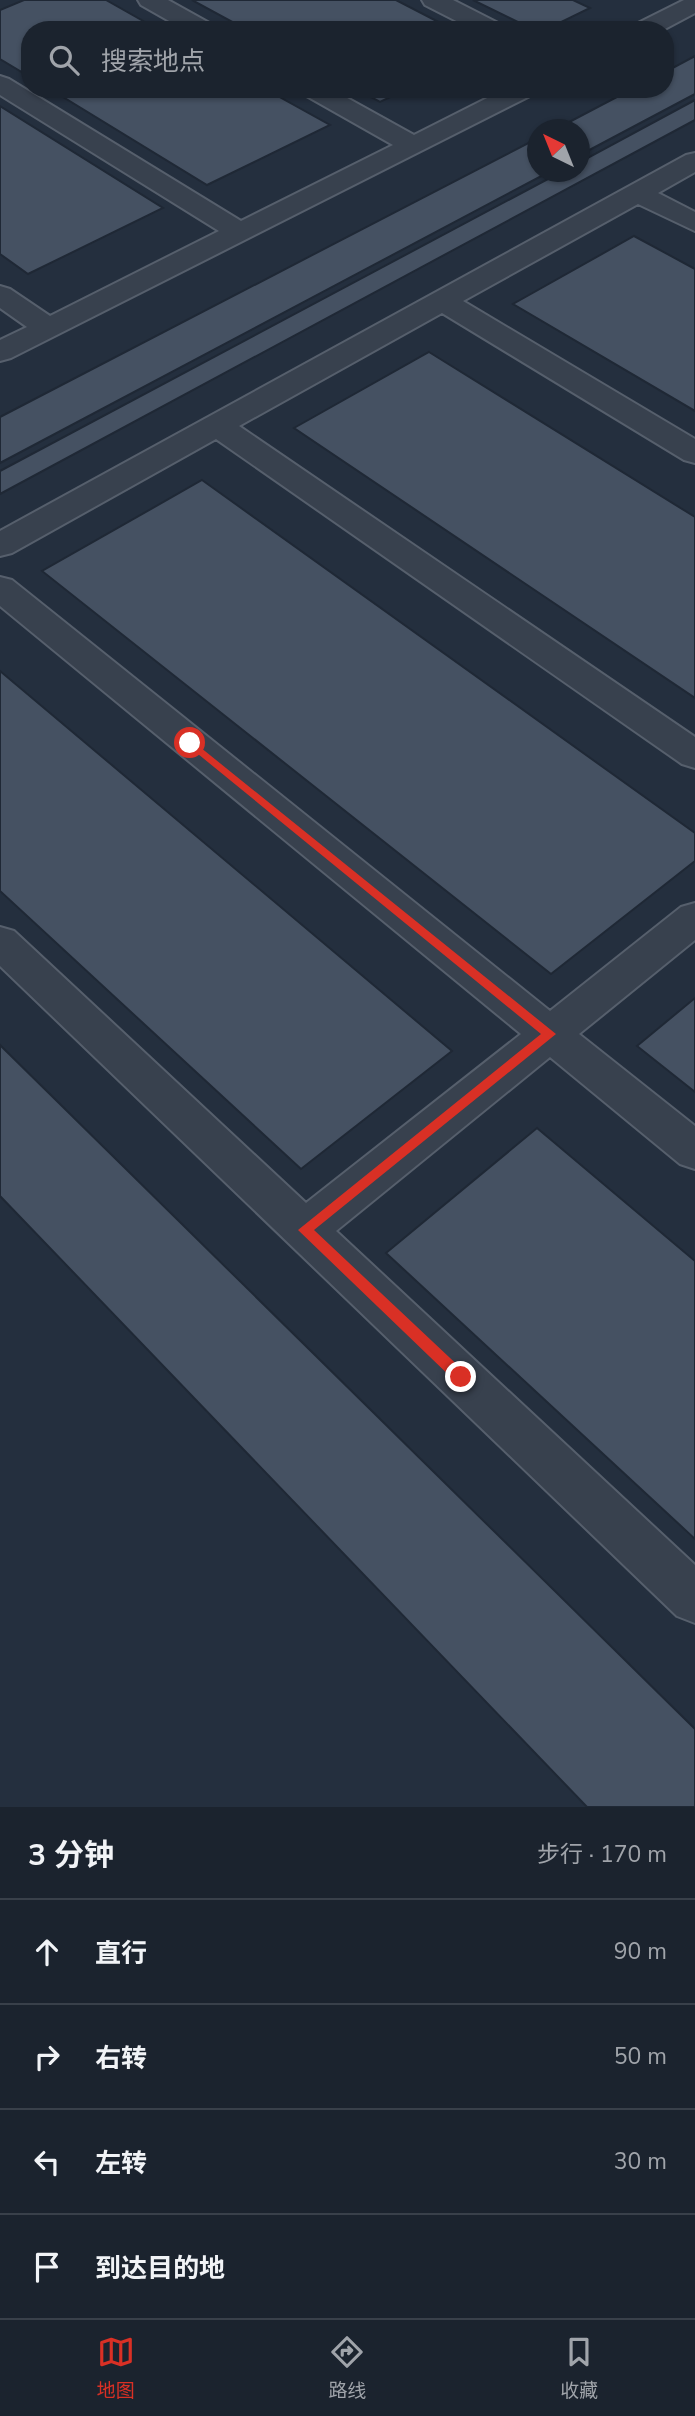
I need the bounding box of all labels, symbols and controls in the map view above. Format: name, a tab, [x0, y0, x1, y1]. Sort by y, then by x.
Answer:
search box	[21, 21, 674, 98]
icon: search	[45, 41, 83, 79]
text: 搜索地点	[101, 44, 205, 79]
north arrow	[527, 119, 590, 182]
route start	[174, 727, 205, 758]
route end	[445, 1361, 476, 1392]
text: 3 分钟	[28, 1835, 114, 1876]
text: 步行 · 170 m	[537, 1839, 667, 1870]
icon: ahead	[28, 1933, 66, 1971]
text: 直行	[95, 1936, 147, 1971]
text: 90 m	[614, 1936, 667, 1967]
icon: right	[28, 2038, 66, 2076]
text: 右转	[95, 2041, 147, 2076]
text: 50 m	[614, 2041, 667, 2072]
icon: left	[28, 2143, 66, 2181]
text: 左转	[95, 2146, 147, 2181]
text: 30 m	[614, 2146, 667, 2177]
icon: arrive	[28, 2248, 66, 2286]
text: 到达目的地	[95, 2251, 225, 2286]
tab: 地图	[97, 2333, 135, 2404]
tab: 路线	[328, 2333, 366, 2404]
tab: 收藏	[560, 2333, 598, 2404]

